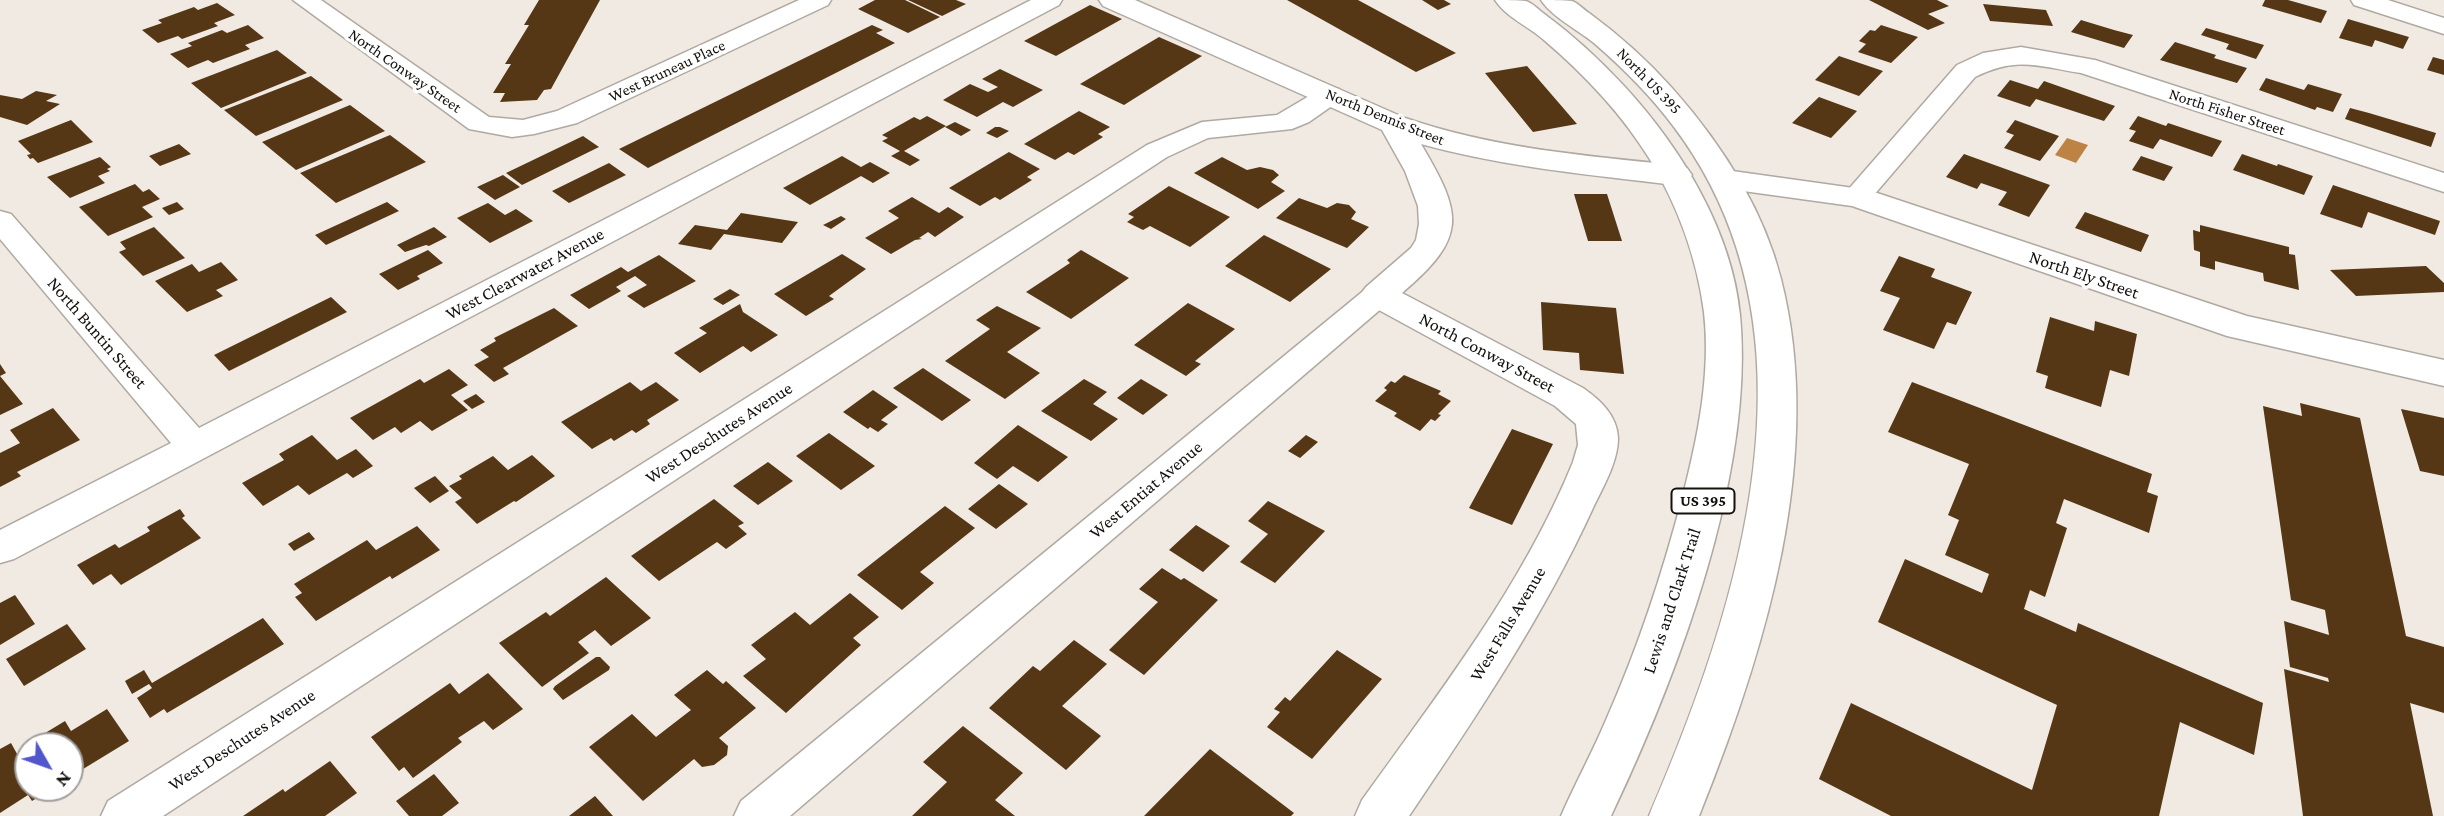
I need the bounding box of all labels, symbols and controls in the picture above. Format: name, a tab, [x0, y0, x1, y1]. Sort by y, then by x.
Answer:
street label: North Conway Street	[345, 25, 465, 117]
street label: West Bruneau Place	[606, 36, 728, 106]
street label: North US 395	[1613, 44, 1685, 118]
street label: North Dennis Street	[1323, 84, 1447, 150]
street label: North Fisher Street	[2166, 84, 2288, 140]
street label: West Clearwater Avenue	[442, 223, 608, 325]
street label: North Ely Street	[2026, 246, 2142, 304]
street label: North Buntin Street	[43, 273, 151, 393]
street label: North Conway Street	[1416, 308, 1558, 398]
street label: West Deschutes Avenue	[641, 377, 797, 489]
street label: West Entiat Avenue	[1085, 436, 1207, 544]
road number: US 395	[1672, 488, 1734, 514]
street label: Lewis and Clark Trail	[1638, 526, 1706, 676]
street label: West Falls Avenue	[1465, 563, 1551, 685]
street label: West Deschutes Avenue	[164, 684, 320, 796]
north arrow	[14, 732, 84, 802]
text: N	[52, 768, 76, 791]

